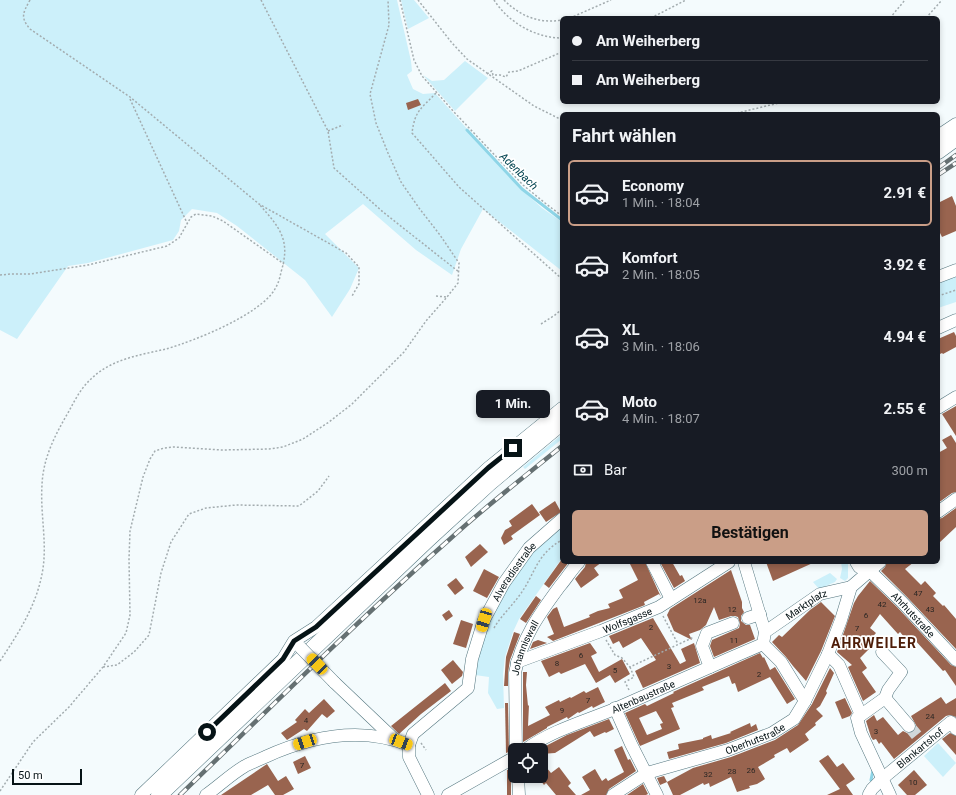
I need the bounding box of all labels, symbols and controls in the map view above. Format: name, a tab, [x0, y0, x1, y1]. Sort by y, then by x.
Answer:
text: Am Weiherberg	[596, 32, 700, 50]
text: Am Weiherberg	[596, 71, 700, 89]
text: Fahrt wählen	[572, 125, 676, 146]
water label: Adenbach	[496, 149, 540, 193]
icon: car	[574, 175, 610, 211]
text: Economy	[622, 177, 684, 195]
text: 2.91 €	[883, 184, 926, 202]
text: 1 Min. · 18:04	[622, 195, 700, 210]
icon: car	[574, 247, 610, 283]
text: Komfort	[622, 249, 678, 267]
text: 3.92 €	[883, 256, 926, 274]
text: 2 Min. · 18:05	[622, 267, 700, 282]
icon: car	[574, 319, 610, 355]
text: XL	[622, 321, 640, 339]
text: 4.94 €	[883, 328, 926, 346]
text: 3 Min. · 18:06	[622, 339, 700, 354]
callout: 1 Min.	[476, 390, 550, 418]
icon: car	[574, 391, 610, 427]
text: Moto	[622, 393, 657, 411]
text: 1 Min.	[495, 396, 531, 411]
text: 2.55 €	[883, 400, 926, 418]
text: 4 Min. · 18:07	[622, 411, 700, 426]
route end	[504, 439, 522, 457]
icon: cash	[572, 459, 594, 481]
text: Bar	[604, 461, 627, 479]
text: 300 m	[891, 463, 928, 478]
button: Bestätigen	[572, 510, 928, 556]
street label: Alveradisstraße	[490, 540, 538, 603]
street label: Marktplatz	[784, 588, 828, 622]
house number: 47	[914, 589, 923, 598]
street label: Ahrhutstraße	[889, 590, 937, 640]
house number: 12a	[693, 596, 707, 605]
house number: 42	[878, 600, 887, 609]
house number: 12	[728, 605, 737, 614]
house number: 43	[926, 605, 935, 614]
street label: Wolfsgasse	[601, 606, 654, 636]
car	[475, 607, 493, 633]
house number: 6	[864, 611, 869, 620]
street label: Johanniswall	[510, 618, 541, 676]
house number: 2	[649, 623, 654, 632]
house number: 7	[855, 624, 860, 633]
district label: AHRWEILER	[831, 635, 917, 651]
house number: 11	[730, 636, 739, 645]
car	[304, 651, 330, 677]
house number: 6	[579, 651, 584, 660]
house number: 8	[555, 659, 560, 668]
house number: 3	[667, 662, 671, 671]
house number: 5	[613, 666, 618, 675]
house number: 2	[757, 670, 762, 679]
street label: Altenbaustraße	[610, 678, 677, 716]
house number: 7	[586, 696, 591, 705]
house number: 9	[560, 706, 564, 715]
house number: 24	[926, 712, 935, 721]
house number: 4	[304, 716, 309, 725]
street label: Oberhutstraße	[724, 721, 787, 757]
route start	[198, 723, 216, 741]
street label: Blankartshof	[895, 725, 946, 770]
house number: 3	[874, 727, 878, 736]
car	[388, 732, 414, 752]
car	[292, 733, 318, 751]
map controls	[508, 743, 548, 783]
button: locate	[508, 743, 548, 783]
house number: 7	[300, 761, 305, 770]
house number: 26	[747, 766, 756, 775]
scale bar	[12, 767, 82, 786]
house number: 28	[728, 767, 737, 776]
text: 50 m	[18, 769, 43, 782]
house number: 32	[704, 770, 713, 779]
house number: 10	[909, 778, 918, 787]

